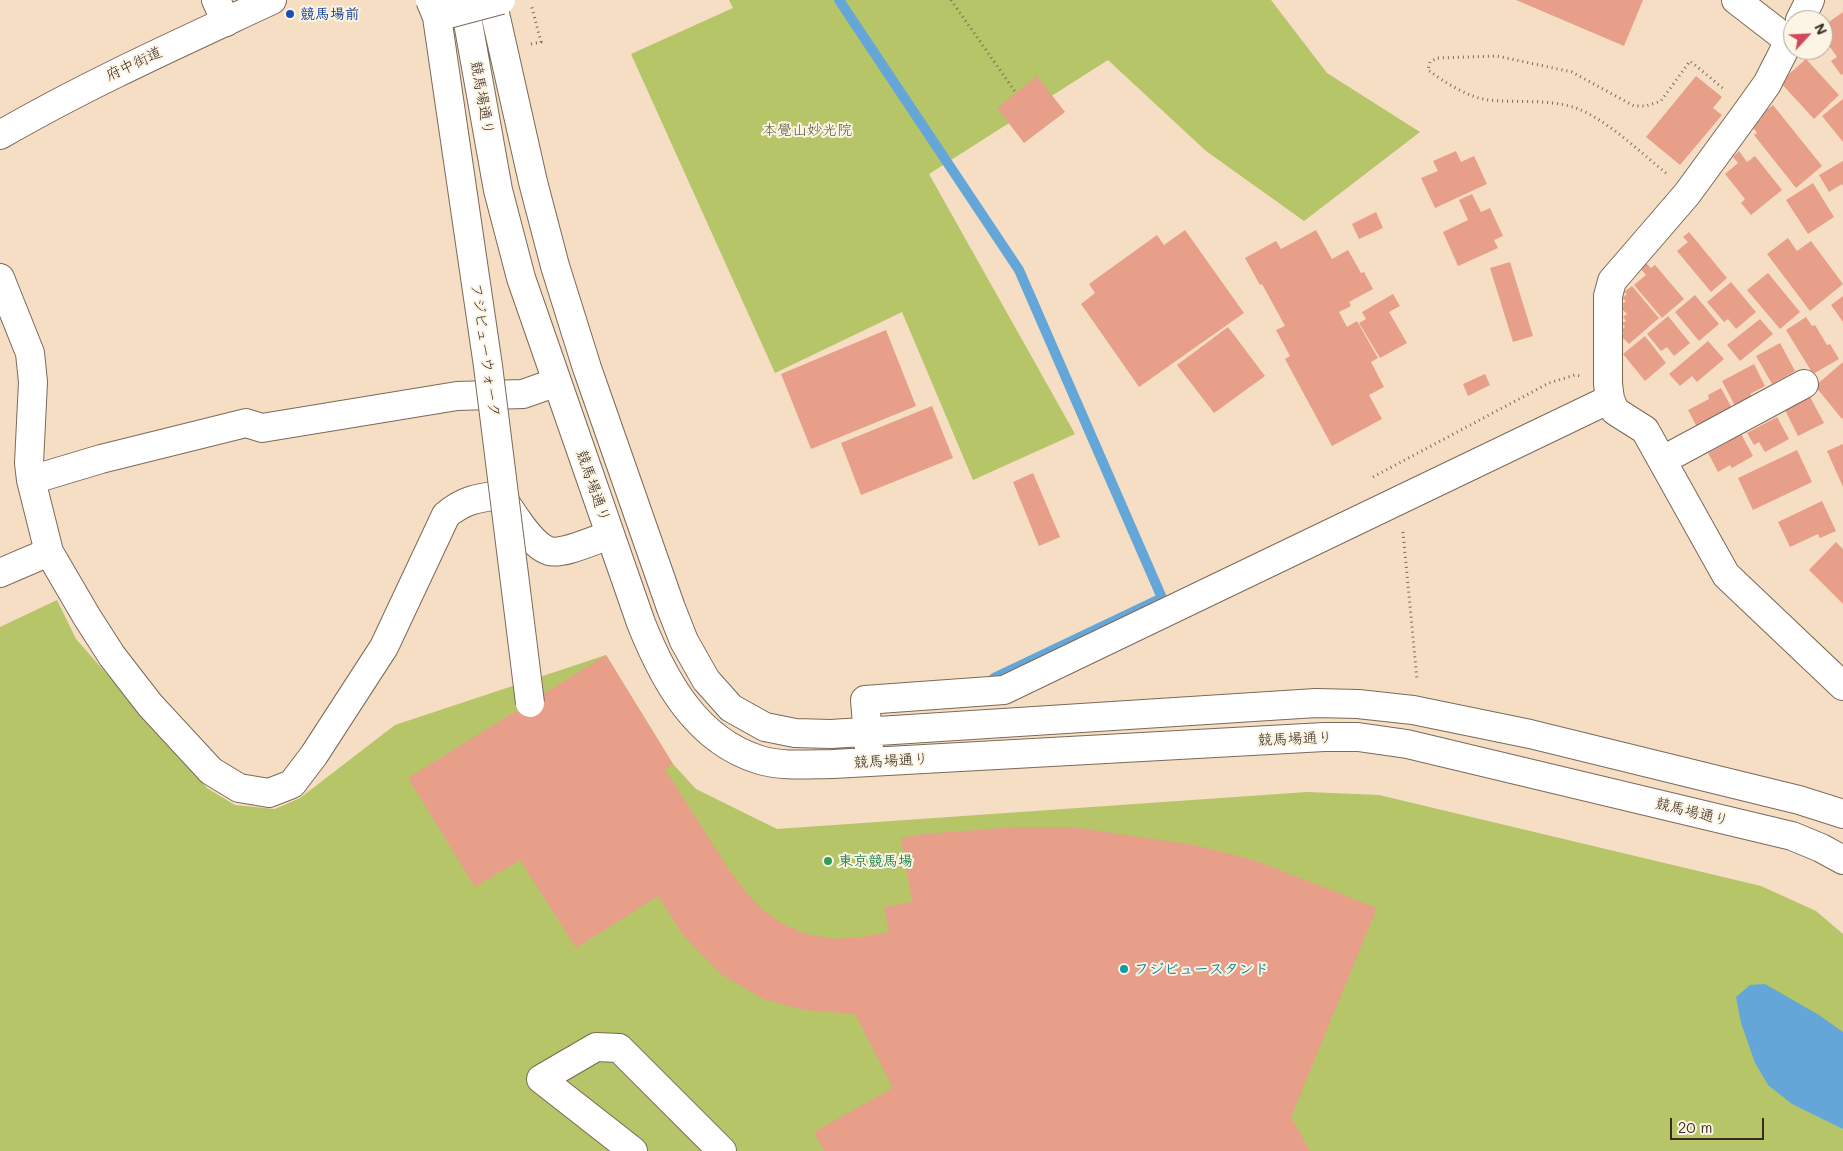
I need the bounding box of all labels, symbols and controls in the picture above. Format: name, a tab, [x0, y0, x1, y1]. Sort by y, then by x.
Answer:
place label: 競馬場前	[300, 5, 360, 23]
marker: 競馬場前	[284, 8, 296, 20]
north arrow	[1783, 10, 1833, 60]
text: N	[1810, 20, 1832, 38]
street label: 府中街道	[103, 43, 165, 85]
street label: 競馬場通り	[467, 60, 497, 136]
park label: 本覺山妙光院	[762, 121, 852, 139]
street label: フジビューウォーク	[467, 282, 503, 418]
street label: 競馬場通り	[572, 448, 614, 524]
street label: 競馬場通り	[1257, 729, 1333, 749]
street label: 競馬場通り	[853, 750, 929, 772]
street label: 競馬場通り	[1653, 794, 1731, 830]
place label: 東京競馬場	[838, 852, 913, 870]
marker: 東京競馬場	[822, 855, 834, 867]
place label: フジビュースタンド	[1134, 960, 1269, 978]
marker: フジビュースタンド	[1118, 963, 1130, 975]
scale bar	[1673, 1108, 1767, 1140]
text: 20 m	[1678, 1117, 1712, 1137]

